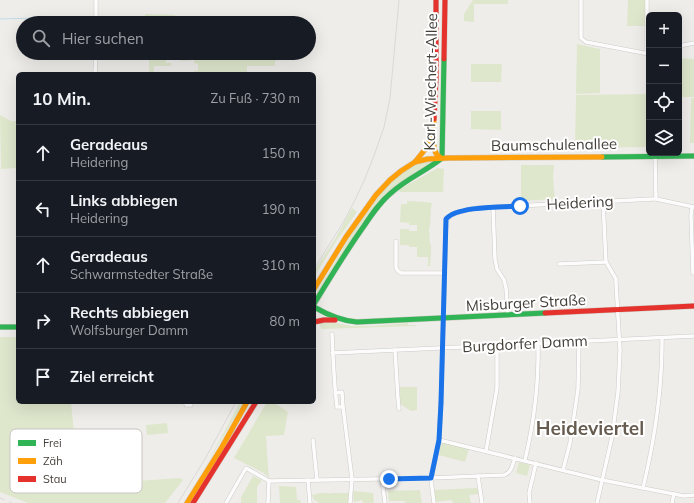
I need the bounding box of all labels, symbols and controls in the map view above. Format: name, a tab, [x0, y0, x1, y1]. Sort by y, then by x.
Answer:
map controls	[646, 12, 682, 156]
button: +	[646, 12, 682, 48]
street label: Karl-Wiechert-Allee	[420, 13, 441, 151]
search box	[16, 16, 316, 60]
icon: search	[30, 27, 52, 49]
text: Hier suchen	[62, 29, 144, 48]
button: −	[646, 48, 682, 84]
button: locate	[646, 84, 682, 120]
text: 10 Min.	[32, 88, 91, 109]
text: Zu Fuß · 730 m	[211, 90, 300, 106]
button: layers	[646, 120, 682, 156]
street label: Baumschulenallee	[491, 134, 617, 155]
text: Geradeaus	[70, 135, 148, 154]
icon: ahead	[32, 142, 54, 164]
text: 150 m	[262, 145, 300, 161]
text: Heidering	[70, 154, 128, 170]
text: Links abbiegen	[70, 191, 178, 210]
street label: Heidering	[546, 191, 614, 214]
route start	[511, 197, 529, 215]
icon: left	[32, 198, 54, 220]
text: 190 m	[262, 201, 300, 217]
text: Heidering	[70, 210, 128, 226]
text: Geradeaus	[70, 247, 148, 266]
icon: ahead	[32, 254, 54, 276]
text: 310 m	[262, 257, 300, 273]
text: Schwarmstedter Straße	[70, 266, 213, 282]
street label: Misburger Straße	[466, 290, 586, 315]
text: Rechts abbiegen	[70, 303, 189, 322]
icon: right	[32, 310, 54, 332]
text: 80 m	[270, 313, 300, 329]
text: Wolfsburger Damm	[70, 322, 188, 338]
street label: Burgdorfer Damm	[462, 331, 588, 356]
icon: arrive	[32, 366, 54, 388]
text: Ziel erreicht	[70, 367, 154, 386]
district label: Heideviertel	[536, 416, 644, 440]
legend	[10, 429, 142, 493]
text: Frei	[43, 436, 62, 450]
text: Zäh	[43, 454, 63, 468]
route end	[380, 470, 398, 488]
text: Stau	[43, 472, 67, 486]

